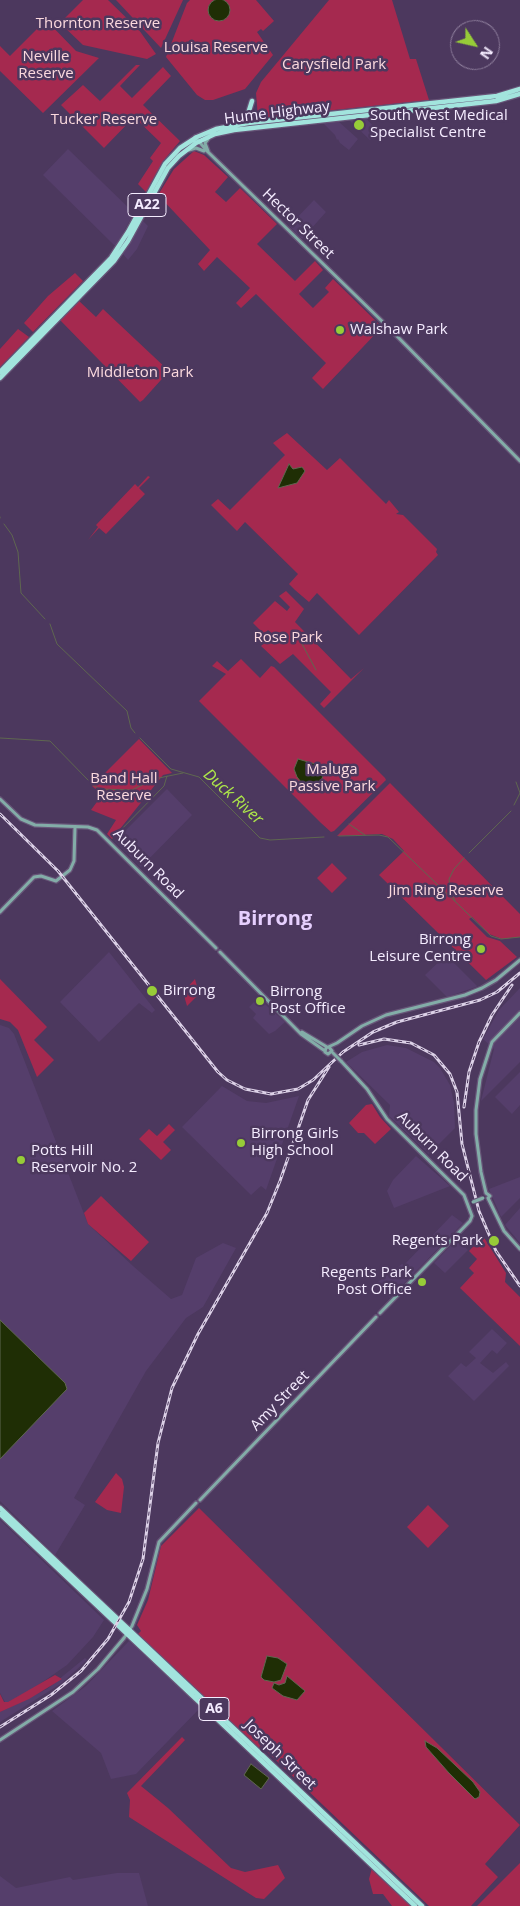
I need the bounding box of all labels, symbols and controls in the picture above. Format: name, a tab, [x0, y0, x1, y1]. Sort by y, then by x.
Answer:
park label: Thornton Reserve	[36, 15, 160, 33]
north arrow	[450, 20, 500, 70]
park label: Louisa Reserve	[164, 39, 268, 57]
text: N	[476, 43, 498, 63]
park label: Neville Reserve	[18, 48, 74, 83]
park label: Carysfield Park	[282, 56, 386, 74]
street label: Hume Highway	[223, 98, 331, 128]
place label: South West Medical Specialist Centre	[370, 107, 508, 142]
park label: Tucker Reserve	[51, 111, 157, 129]
marker: South West Medical Specialist Centre	[352, 118, 366, 132]
street label: Hector Street	[258, 185, 338, 263]
road number: A22	[128, 194, 166, 216]
place label: Walshaw Park	[350, 321, 448, 339]
marker: Walshaw Park	[334, 324, 346, 336]
park label: Middleton Park	[87, 364, 193, 382]
park label: Rose Park	[253, 629, 323, 647]
park label: Maluga Passive Park	[289, 761, 375, 796]
water label: Duck River	[199, 765, 267, 829]
park label: Band Hall Reserve	[90, 770, 158, 805]
street label: Auburn Road	[109, 825, 187, 903]
park label: Jim Ring Reserve	[388, 882, 504, 900]
district label: Birrong	[238, 907, 312, 931]
place label: Birrong Leisure Centre	[369, 931, 471, 966]
marker: Birrong Leisure Centre	[475, 943, 487, 955]
place label: Birrong	[163, 982, 215, 1000]
place label: Birrong Post Office	[270, 983, 346, 1018]
marker: Birrong	[145, 984, 159, 998]
marker: Birrong Post Office	[254, 995, 266, 1007]
street label: Auburn Road	[393, 1108, 471, 1186]
place label: Birrong Girls High School	[251, 1125, 339, 1160]
marker: Birrong Girls High School	[235, 1137, 247, 1149]
place label: Potts Hill Reservoir No. 2	[31, 1142, 137, 1177]
marker: Potts Hill Reservoir No. 2	[15, 1154, 27, 1166]
place label: Regents Park	[392, 1232, 483, 1250]
marker: Regents Park	[487, 1234, 501, 1248]
place label: Regents Park Post Office	[321, 1264, 412, 1299]
marker: Regents Park Post Office	[416, 1276, 428, 1288]
street label: Amy Street	[247, 1367, 313, 1435]
road number: A6	[199, 1698, 229, 1720]
street label: Joseph Street	[240, 1716, 320, 1794]

